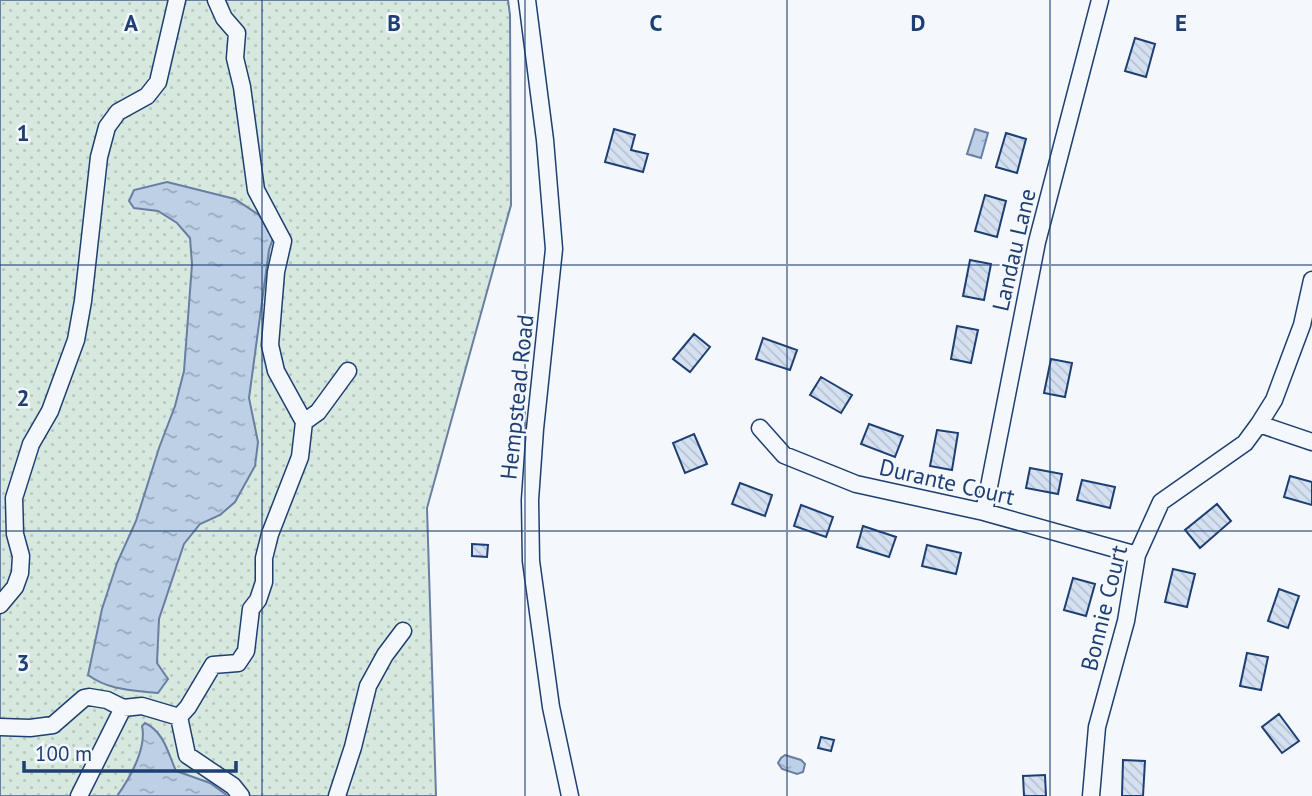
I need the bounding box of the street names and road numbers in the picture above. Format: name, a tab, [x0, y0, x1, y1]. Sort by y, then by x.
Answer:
street label: Landau Lane	[985, 186, 1042, 314]
street label: Hempstead Road	[493, 313, 540, 481]
street label: Durante Court	[877, 452, 1018, 511]
street label: Bonnie Court	[1074, 542, 1133, 674]

